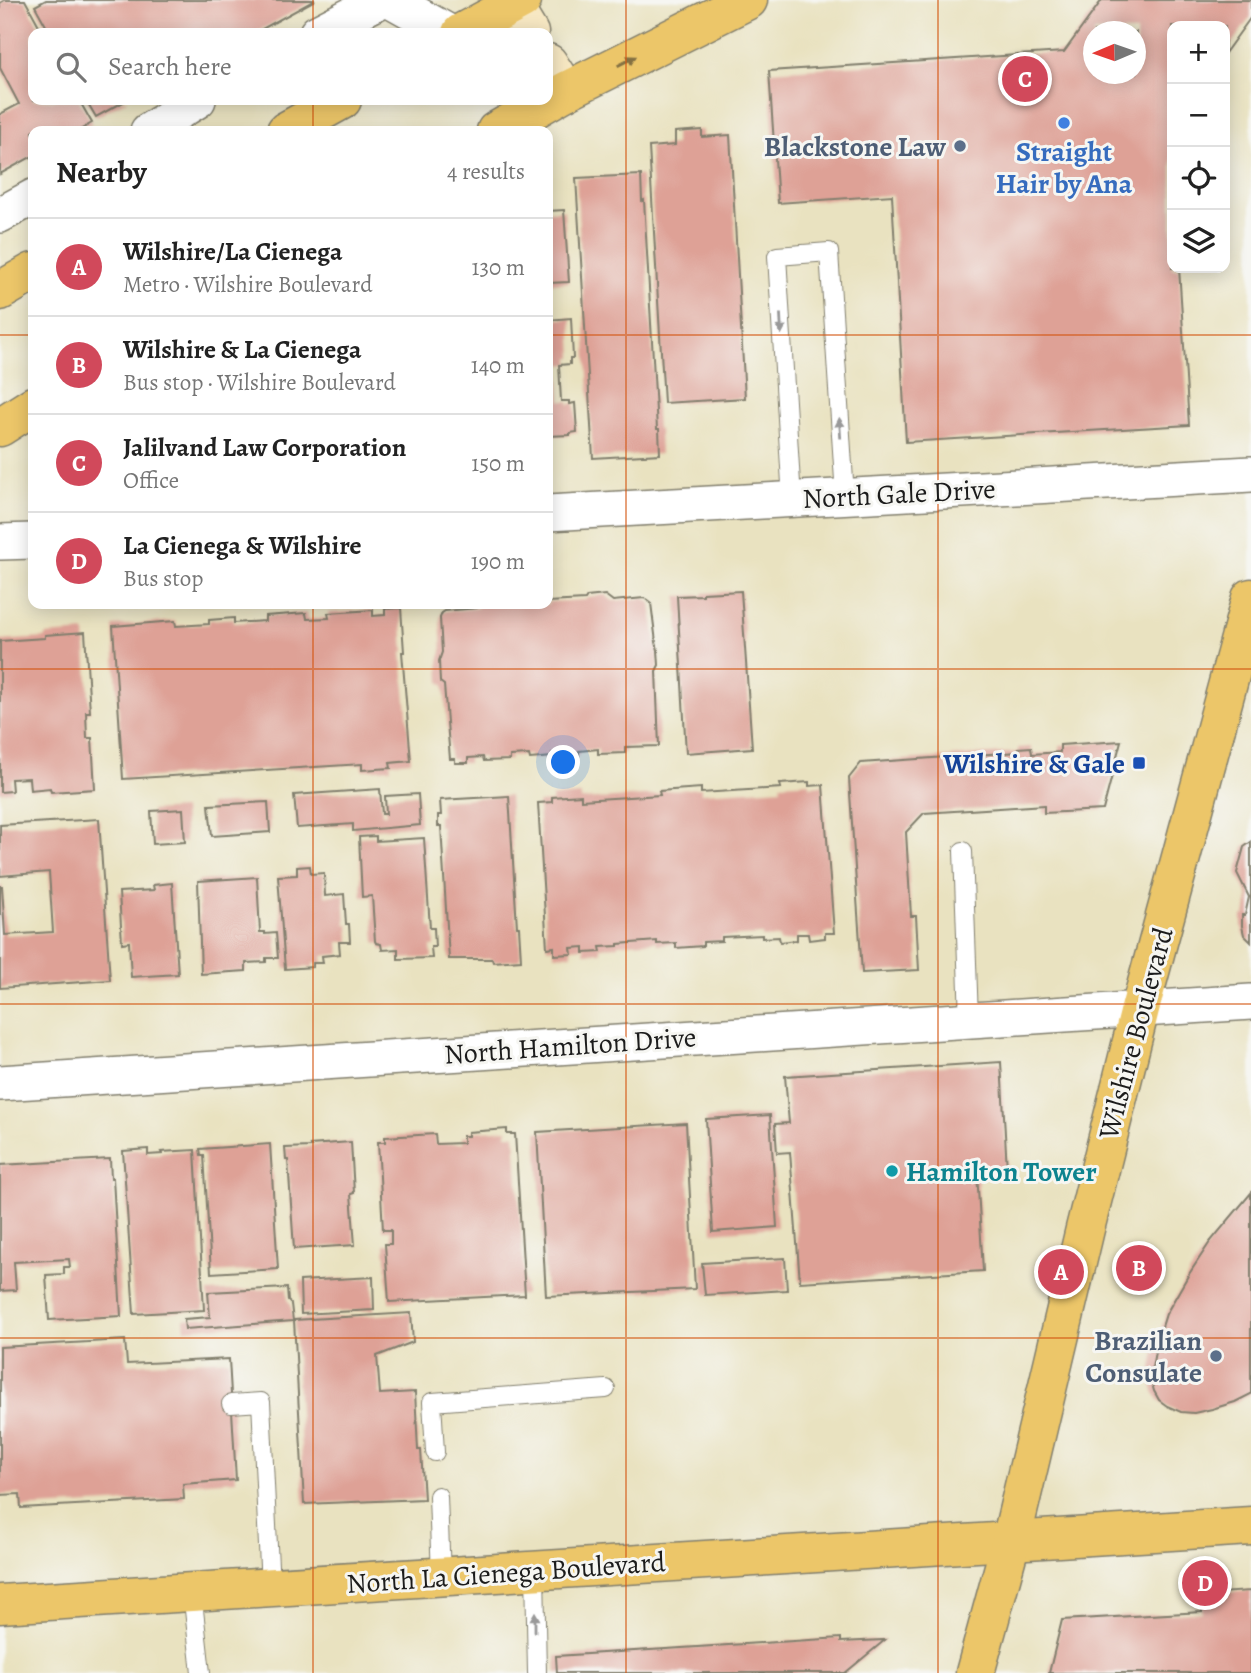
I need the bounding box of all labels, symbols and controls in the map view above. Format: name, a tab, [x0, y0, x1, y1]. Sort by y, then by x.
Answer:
north arrow	[1083, 21, 1146, 84]
map controls	[1167, 21, 1230, 273]
button: +	[1167, 21, 1230, 84]
search box	[28, 28, 553, 105]
icon: search	[52, 48, 90, 86]
text: Search here	[108, 49, 232, 84]
pin: C	[1002, 53, 1048, 105]
one-way arrow	[617, 55, 637, 66]
button: −	[1167, 84, 1230, 147]
marker: Straight Hair by Ana	[1056, 115, 1072, 131]
place label: Blackstone Law	[764, 128, 946, 166]
place label: Straight Hair by Ana	[996, 133, 1133, 203]
marker: Blackstone Law	[952, 138, 968, 154]
button: locate	[1167, 147, 1230, 210]
text: Nearby	[56, 152, 147, 192]
text: 4 results	[447, 156, 525, 187]
button: layers	[1167, 210, 1230, 273]
text: Wilshire/La Cienega	[123, 234, 342, 269]
text: A	[72, 252, 86, 283]
text: 130 m	[472, 252, 525, 283]
text: Metro · Wilshire Boulevard	[123, 269, 373, 300]
one-way arrow	[776, 313, 787, 335]
text: Wilshire & La Cienega	[123, 332, 362, 367]
text: B	[72, 350, 86, 381]
text: 140 m	[471, 350, 525, 381]
text: Bus stop · Wilshire Boulevard	[123, 367, 396, 398]
one-way arrow	[835, 417, 846, 439]
text: Jalilvand Law Corporation	[123, 430, 406, 465]
text: C	[72, 448, 86, 479]
text: 150 m	[471, 448, 525, 479]
text: Office	[123, 465, 179, 496]
street label: North Gale Drive	[802, 470, 997, 518]
text: La Cienega & Wilshire	[123, 528, 362, 563]
text: D	[71, 546, 87, 577]
text: 190 m	[471, 546, 525, 577]
text: Bus stop	[123, 563, 203, 594]
your location	[546, 745, 580, 779]
place label: Wilshire & Gale	[942, 745, 1125, 783]
marker: Wilshire & Gale	[1131, 755, 1147, 771]
street label: Wilshire Boulevard	[1089, 922, 1183, 1144]
street label: North Hamilton Drive	[443, 1018, 697, 1074]
place label: Hamilton Tower	[906, 1153, 1097, 1191]
marker: Hamilton Tower	[884, 1163, 900, 1179]
pin: B	[1116, 1242, 1162, 1294]
pin: A	[1038, 1246, 1084, 1298]
place label: Brazilian Consulate	[1085, 1322, 1202, 1392]
marker: Brazilian Consulate	[1208, 1348, 1224, 1364]
street label: North La Cienega Boulevard	[345, 1543, 668, 1603]
pin: D	[1182, 1557, 1228, 1609]
one-way arrow	[529, 1611, 541, 1633]

